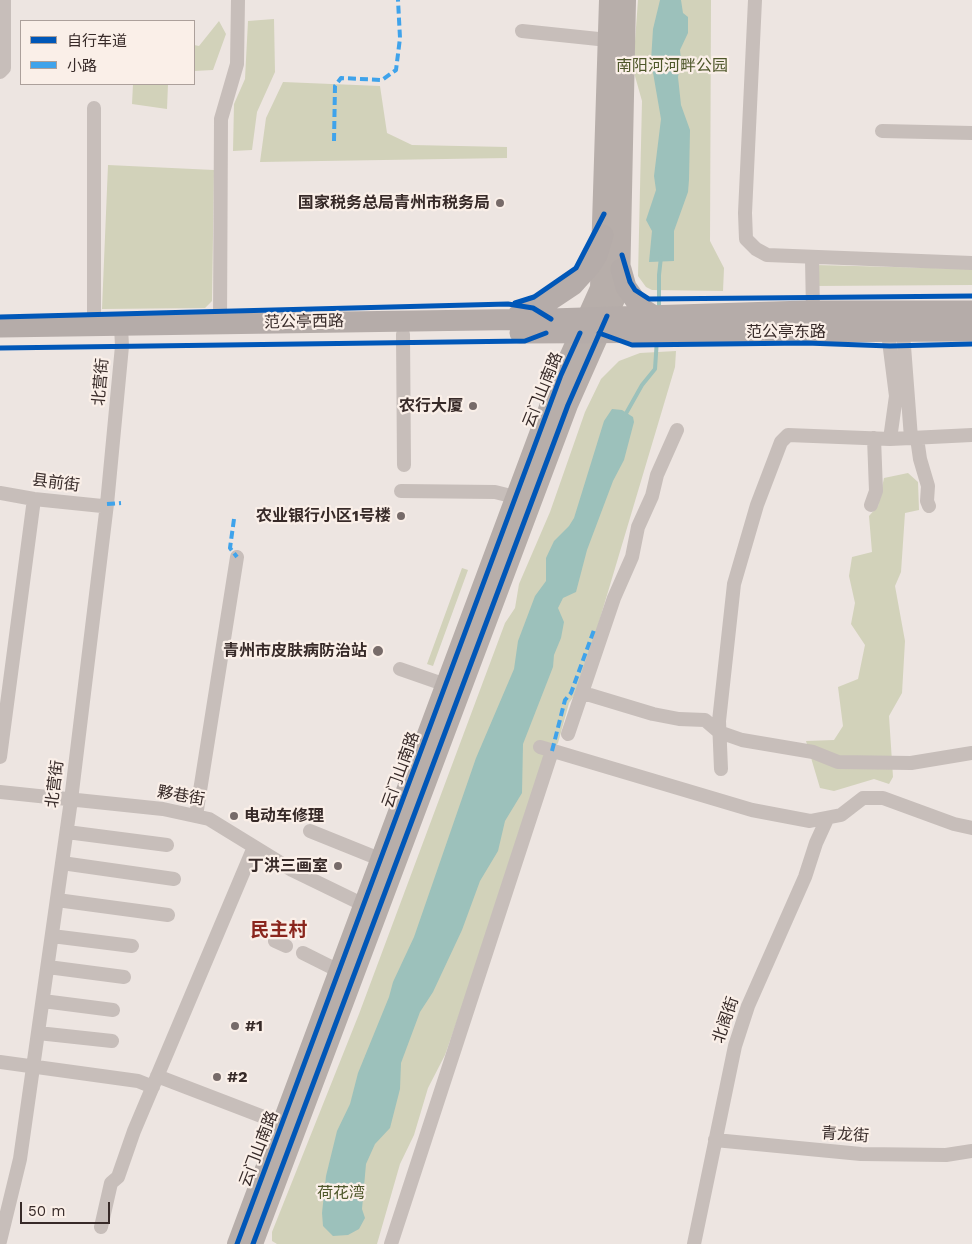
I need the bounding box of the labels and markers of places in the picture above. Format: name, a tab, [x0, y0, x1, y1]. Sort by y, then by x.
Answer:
place label: 国家税务总局青州市税务局	[298, 193, 490, 213]
marker: 国家税务总局青州市税务局	[494, 197, 506, 209]
place label: 农行大厦	[399, 396, 463, 416]
marker: 农行大厦	[467, 400, 479, 412]
place label: 农业银行小区1号楼	[256, 506, 391, 526]
marker: 农业银行小区1号楼	[395, 510, 407, 522]
place label: 青州市皮肤病防治站	[223, 641, 367, 661]
marker: 青州市皮肤病防治站	[371, 644, 385, 658]
place label: 电动车修理	[244, 806, 324, 826]
marker: 电动车修理	[228, 810, 240, 822]
place label: 丁洪三画室	[248, 856, 328, 876]
marker: 丁洪三画室	[332, 860, 344, 872]
place label: #1	[245, 1016, 263, 1036]
marker: #1	[229, 1020, 241, 1032]
place label: #2	[227, 1067, 248, 1087]
marker: #2	[211, 1071, 223, 1083]

